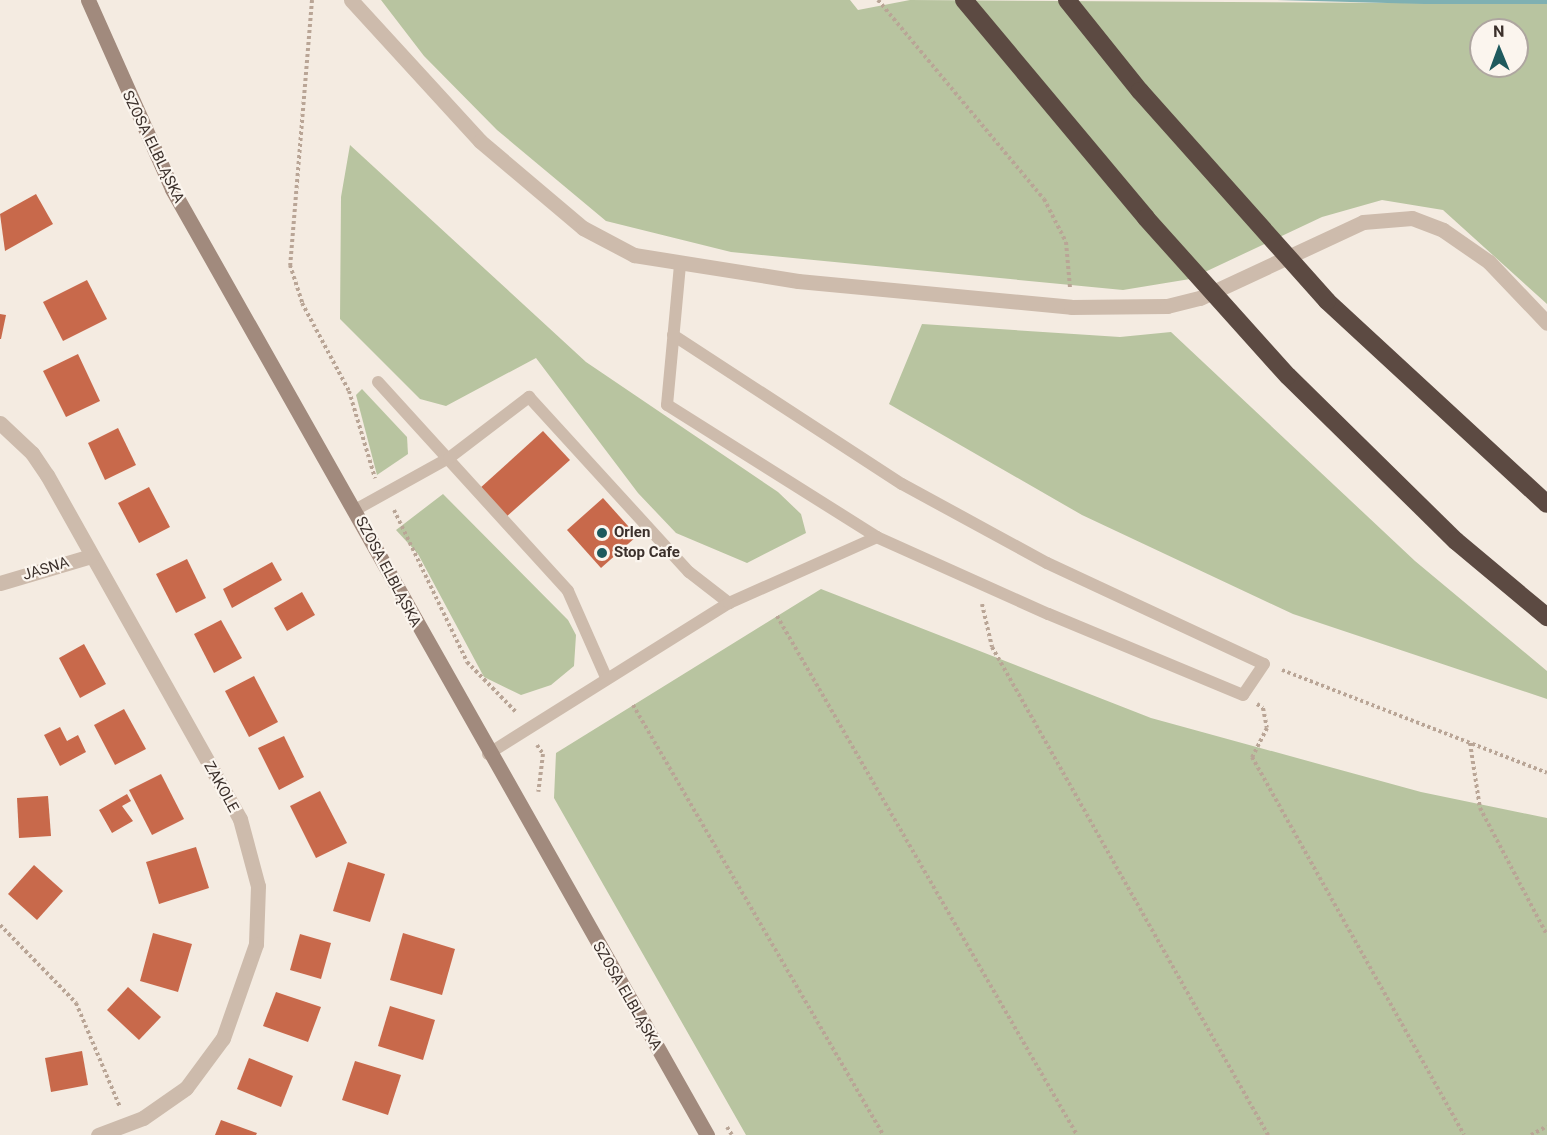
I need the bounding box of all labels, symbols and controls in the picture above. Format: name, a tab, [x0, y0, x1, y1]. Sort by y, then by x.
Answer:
north arrow	[1469, 18, 1529, 78]
text: N	[1493, 22, 1505, 41]
street label: SZOSA ELBLĄSKA	[118, 88, 188, 206]
street label: SZOSA ELBLĄSKA	[351, 514, 425, 630]
place label: Orlen	[614, 524, 650, 542]
marker: Orlen	[595, 526, 609, 540]
place label: Stop Cafe	[614, 544, 680, 562]
marker: Stop Cafe	[595, 546, 609, 560]
street label: JASNA	[21, 553, 71, 585]
street label: ZAKOLE	[200, 759, 242, 815]
street label: SZOSA ELBLĄSKA	[589, 938, 665, 1054]

